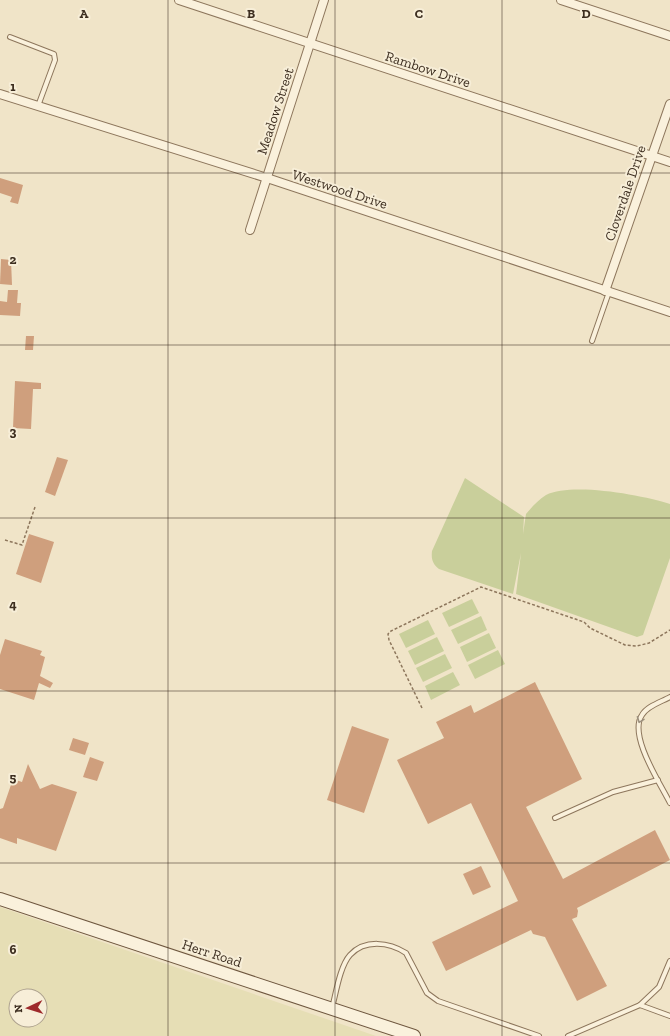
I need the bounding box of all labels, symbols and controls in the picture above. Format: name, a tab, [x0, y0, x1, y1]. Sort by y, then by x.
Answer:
text: A	[80, 6, 89, 21]
text: B	[247, 6, 255, 21]
text: C	[415, 6, 423, 21]
text: D	[581, 6, 591, 21]
street label: Rambow Drive	[383, 48, 473, 91]
street label: Meadow Street	[253, 65, 298, 157]
text: 1	[10, 79, 16, 94]
street label: Cloverdale Drive	[601, 143, 650, 243]
street label: Westwood Drive	[290, 166, 390, 213]
text: 2	[10, 252, 17, 267]
text: 3	[10, 424, 17, 439]
text: 4	[9, 597, 17, 612]
one-way arrow	[637, 716, 645, 723]
text: 5	[10, 770, 17, 785]
street label: Herr Road	[180, 936, 244, 971]
text: 6	[10, 942, 17, 957]
north arrow	[8, 988, 48, 1028]
text: N	[12, 1003, 25, 1013]

